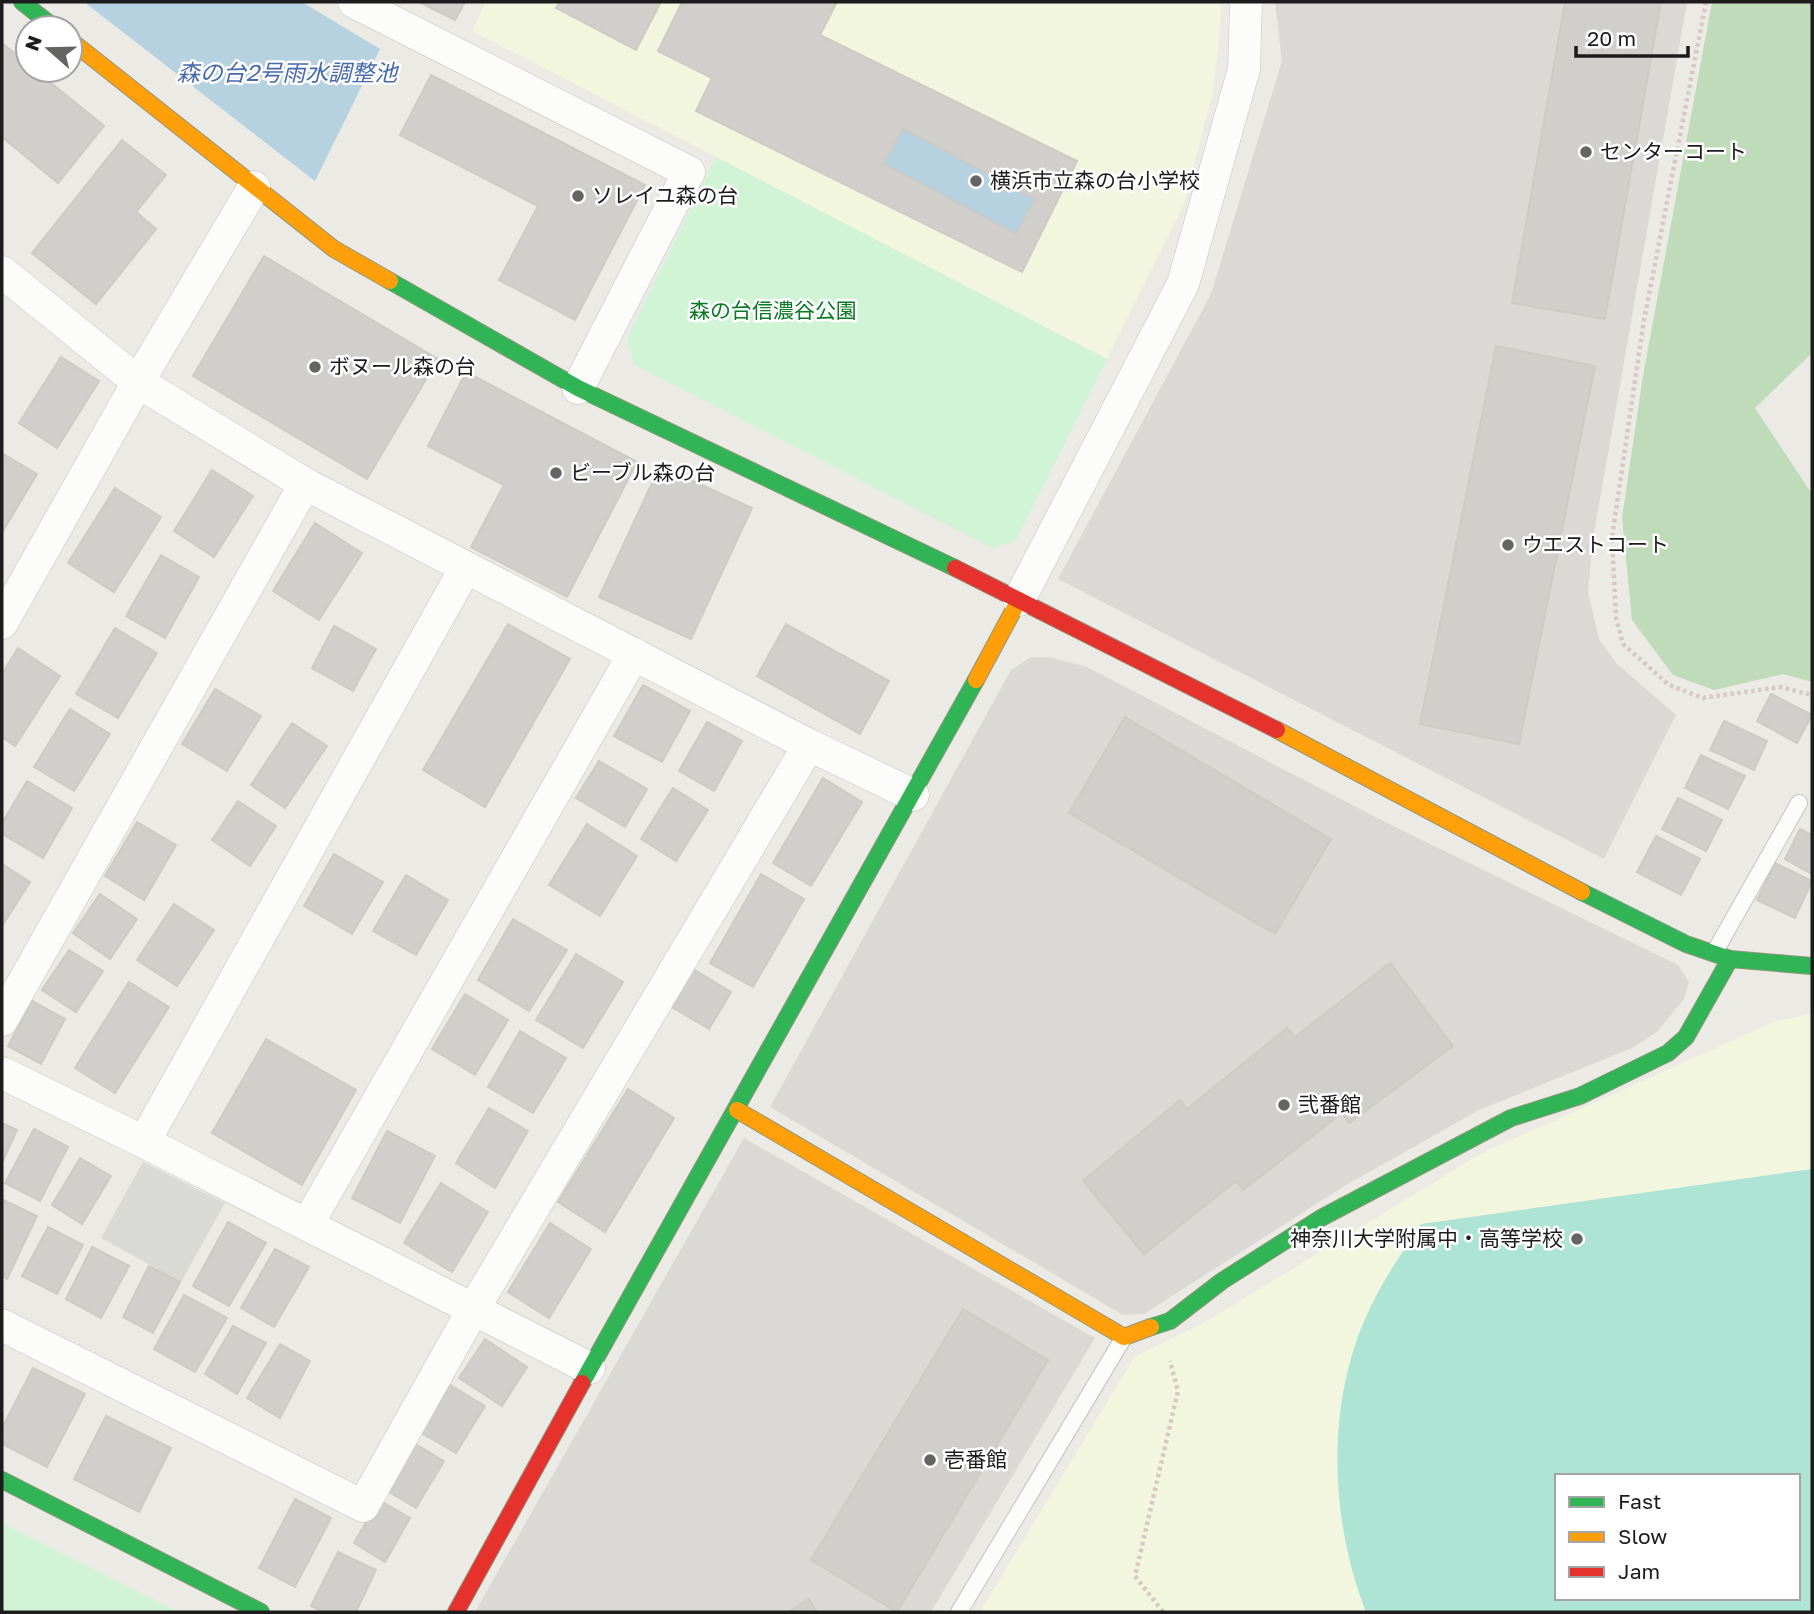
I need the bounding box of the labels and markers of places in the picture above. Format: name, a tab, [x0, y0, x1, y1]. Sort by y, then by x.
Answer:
place label: センターコート	[1600, 138, 1747, 164]
marker: センターコート	[1578, 144, 1594, 160]
place label: 横浜市立森の台小学校	[990, 167, 1200, 193]
marker: 横浜市立森の台小学校	[968, 173, 984, 189]
place label: ソレイユ森の台	[592, 182, 739, 208]
marker: ソレイユ森の台	[570, 188, 586, 204]
place label: ボヌール森の台	[329, 353, 476, 379]
marker: ボヌール森の台	[307, 359, 323, 375]
place label: ビーブル森の台	[570, 459, 716, 485]
marker: ビーブル森の台	[548, 465, 564, 481]
place label: ウエストコート	[1522, 531, 1669, 557]
marker: ウエストコート	[1500, 537, 1516, 553]
place label: 弐番館	[1298, 1091, 1361, 1117]
marker: 弐番館	[1276, 1097, 1292, 1113]
place label: 神奈川大学附属中・高等学校	[1290, 1225, 1563, 1251]
marker: 神奈川大学附属中・高等学校	[1569, 1231, 1585, 1247]
place label: 壱番館	[944, 1446, 1007, 1472]
marker: 壱番館	[922, 1452, 938, 1468]

